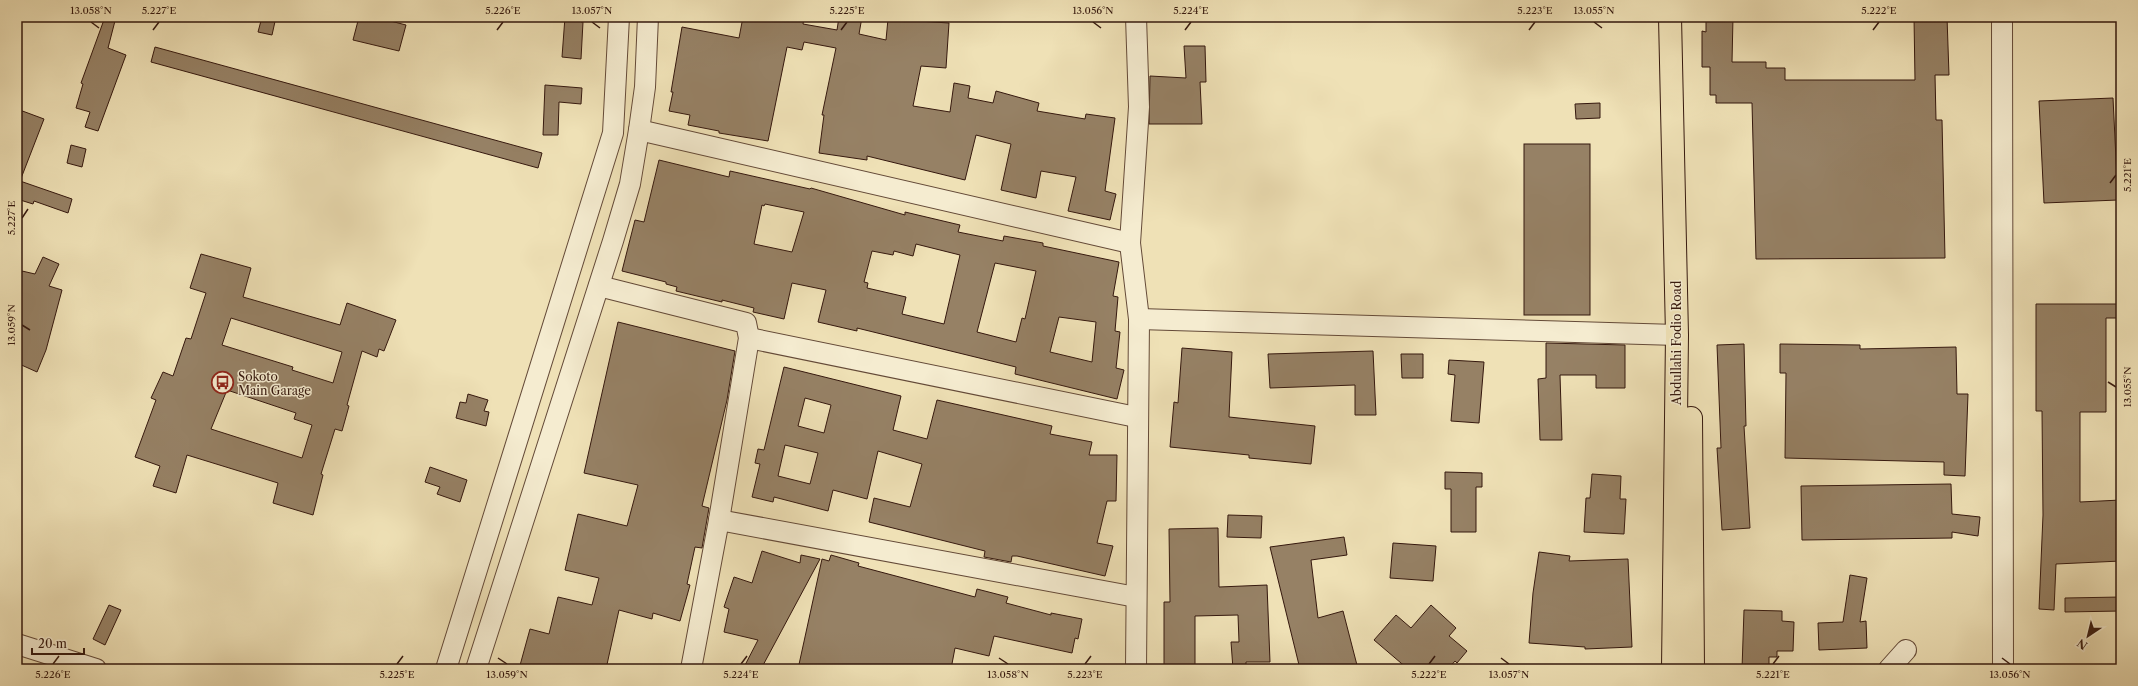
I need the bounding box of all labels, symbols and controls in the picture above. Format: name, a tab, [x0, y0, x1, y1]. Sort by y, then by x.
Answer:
text: 13.058°N	[70, 4, 112, 17]
text: 5.227°E	[142, 4, 176, 17]
text: 5.226°E	[485, 4, 521, 17]
text: 13.057°N	[572, 4, 612, 17]
text: 5.225°E	[829, 4, 865, 17]
text: 13.056°N	[1072, 4, 1114, 17]
text: 5.224°E	[1173, 4, 1209, 17]
text: 5.223°E	[1517, 4, 1553, 17]
text: 13.055°N	[1574, 4, 1614, 17]
text: 5.222°E	[1861, 4, 1897, 17]
text: 5.221°E	[2121, 158, 2134, 192]
text: 5.227°E	[5, 201, 18, 235]
street label: Abdullahi Fodio Road	[1669, 280, 1684, 406]
text: 13.059°N	[5, 304, 18, 346]
text: 13.055°N	[2121, 367, 2134, 407]
place label: Sokoto Main Garage	[238, 369, 311, 398]
bus stop icon: Sokoto Main Garage	[210, 370, 236, 396]
north arrow	[2068, 616, 2108, 656]
scale bar	[32, 630, 84, 656]
text: N	[2074, 635, 2090, 653]
text: 20 m	[38, 636, 67, 651]
text: 5.226°E	[35, 668, 71, 681]
text: 5.225°E	[379, 668, 415, 681]
text: 13.059°N	[486, 668, 528, 681]
text: 5.224°E	[723, 668, 759, 681]
text: 13.058°N	[987, 668, 1029, 681]
text: 5.223°E	[1067, 668, 1103, 681]
text: 5.222°E	[1411, 668, 1447, 681]
text: 13.057°N	[1489, 668, 1529, 681]
text: 5.221°E	[1756, 668, 1790, 681]
text: 13.056°N	[1989, 668, 2031, 681]

